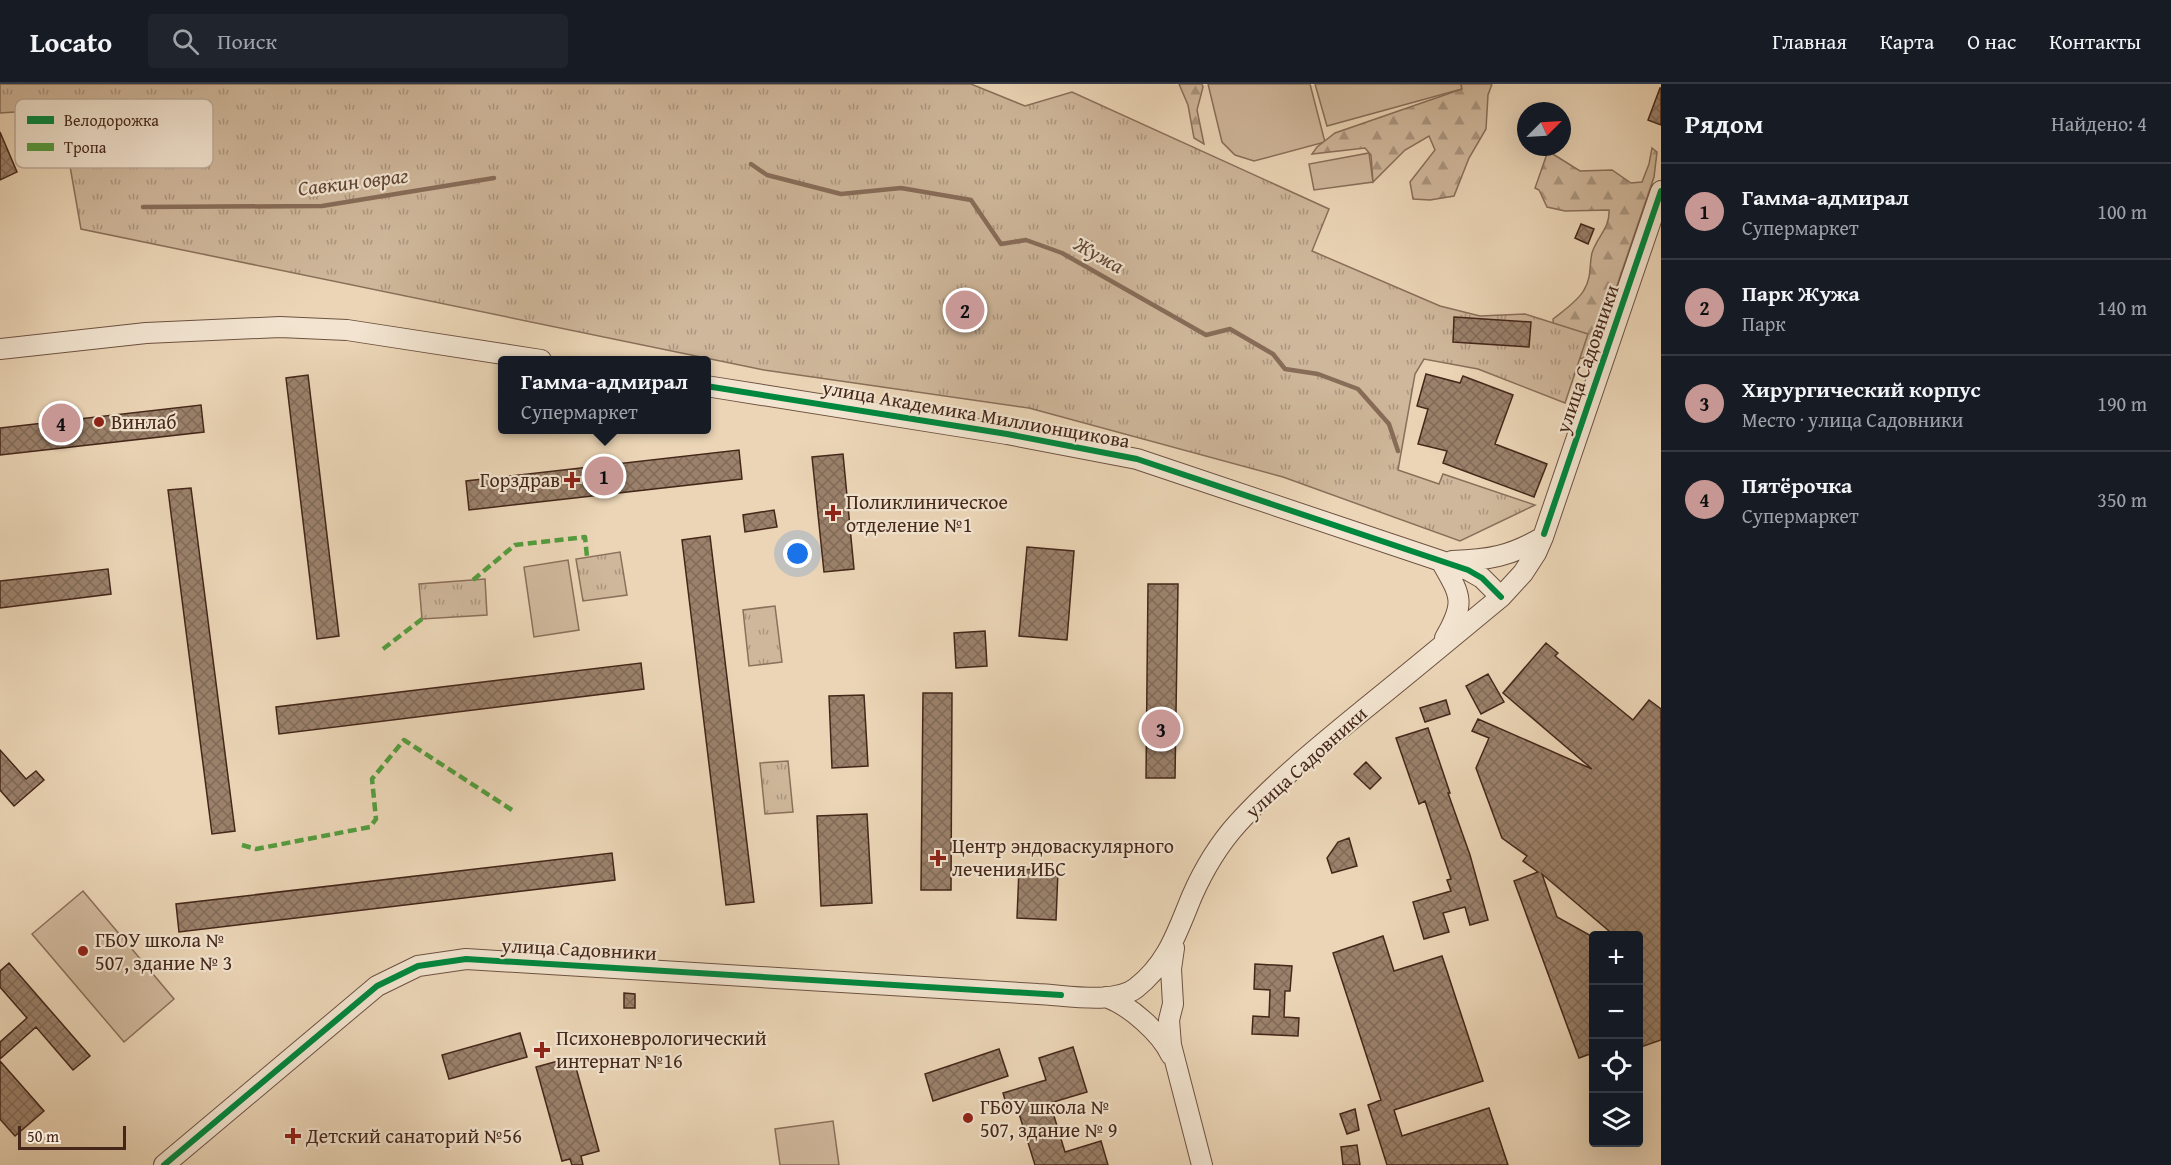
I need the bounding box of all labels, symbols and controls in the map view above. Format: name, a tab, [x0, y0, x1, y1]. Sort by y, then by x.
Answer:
search box	[148, 14, 568, 68]
text: Locato	[30, 21, 112, 62]
icon: search	[169, 25, 202, 58]
text: Поиск	[217, 25, 277, 57]
text: Главная	[1772, 26, 1847, 57]
text: Карта	[1880, 26, 1934, 57]
text: О нас	[1967, 26, 2016, 57]
text: Контакты	[2049, 26, 2141, 57]
legend	[15, 99, 213, 168]
north arrow	[1517, 102, 1571, 156]
text: Рядом	[1685, 104, 1763, 143]
text: Велодорожка	[64, 108, 159, 132]
text: Найдено: 4	[2051, 109, 2147, 138]
text: Тропа	[64, 135, 107, 159]
water label: Савкин овраг	[296, 159, 410, 204]
text: Гамма-адмирал	[1742, 181, 1909, 213]
text: 1	[1699, 197, 1710, 226]
text: 100 m	[2097, 197, 2147, 226]
text: Супермаркет	[1742, 213, 1859, 242]
water label: Жужа	[1068, 228, 1130, 281]
text: Парк Жужа	[1742, 277, 1860, 309]
street label: улица Садовники	[1547, 281, 1626, 438]
pin: 2	[946, 288, 984, 332]
text: 2	[1699, 293, 1710, 322]
text: 140 m	[2097, 293, 2147, 322]
text: Парк	[1742, 309, 1786, 338]
popup	[498, 356, 711, 434]
text: Гамма-адмирал	[521, 365, 688, 397]
street label: улица Академика Миллионщикова	[819, 372, 1133, 455]
text: Хирургический корпус	[1742, 373, 1981, 405]
text: 3	[1699, 389, 1710, 418]
text: 190 m	[2097, 389, 2147, 418]
text: Супермаркет	[521, 397, 638, 426]
pin: 4	[42, 400, 80, 446]
text: Место · улица Садовники	[1742, 405, 1963, 434]
place label: Винлаб	[111, 407, 177, 436]
marker: Винлаб	[92, 415, 106, 429]
pin: 1	[584, 454, 624, 498]
place label: Горздрав	[480, 465, 560, 494]
text: Пятёрочка	[1742, 469, 1852, 501]
marker: Горздрав	[565, 473, 579, 487]
text: 4	[1699, 485, 1710, 514]
text: 350 m	[2097, 485, 2147, 514]
place label: Поликлиническое отделение №1	[846, 487, 1008, 539]
text: Супермаркет	[1742, 501, 1859, 530]
marker: Поликлиническое отделение №1	[824, 504, 842, 522]
your location	[783, 539, 812, 568]
street label: улица Садовники	[1237, 699, 1373, 825]
pin: 3	[1142, 706, 1180, 752]
place label: Центр эндоваскулярного лечения ИБС	[952, 831, 1174, 883]
marker: Центр эндоваскулярного лечения ИБС	[929, 849, 947, 867]
place label: ГБОУ школа № 507, здание № 3	[95, 925, 232, 977]
street label: улица Садовники	[500, 930, 658, 967]
map controls	[1589, 931, 1643, 1147]
button: +	[1589, 931, 1643, 985]
marker: ГБОУ школа № 507, здание № 3	[76, 944, 90, 958]
button: −	[1589, 985, 1643, 1039]
place label: Психоневрологический интернат №16	[556, 1023, 767, 1075]
button: locate	[1589, 1039, 1643, 1093]
marker: Психоневрологический интернат №16	[533, 1041, 551, 1059]
place label: ГБОУ школа № 507, здание № 9	[980, 1092, 1117, 1144]
button: layers	[1589, 1093, 1643, 1147]
marker: ГБОУ школа № 507, здание № 9	[961, 1111, 975, 1125]
place label: Детский санаторий №56	[305, 1121, 522, 1150]
scale bar	[18, 1123, 126, 1150]
text: 50 m	[27, 1124, 59, 1148]
marker: Детский санаторий №56	[284, 1127, 302, 1145]

